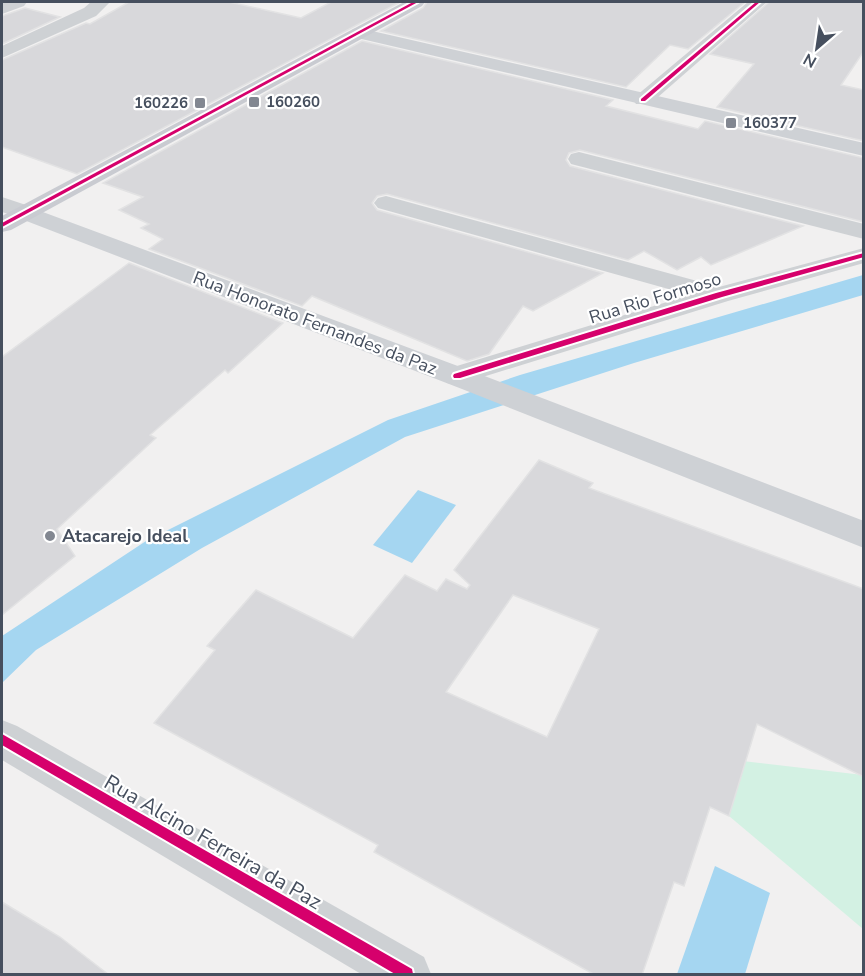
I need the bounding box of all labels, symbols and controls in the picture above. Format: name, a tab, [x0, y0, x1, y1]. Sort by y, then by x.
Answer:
north arrow	[787, 18, 847, 78]
text: N	[800, 48, 821, 73]
place label: 160260	[266, 92, 320, 112]
place label: 160226	[134, 93, 188, 113]
marker: 160260	[247, 95, 261, 109]
marker: 160226	[193, 96, 207, 110]
place label: 160377	[743, 113, 797, 133]
marker: 160377	[724, 116, 738, 130]
street label: Rua Honorato Fernandes da Paz	[190, 265, 440, 381]
street label: Rua Rio Formoso	[586, 266, 724, 330]
place label: Atacarejo Ideal	[62, 524, 188, 548]
marker: Atacarejo Ideal	[43, 529, 57, 543]
street label: Rua Alcino Ferreira da Paz	[99, 768, 327, 916]

